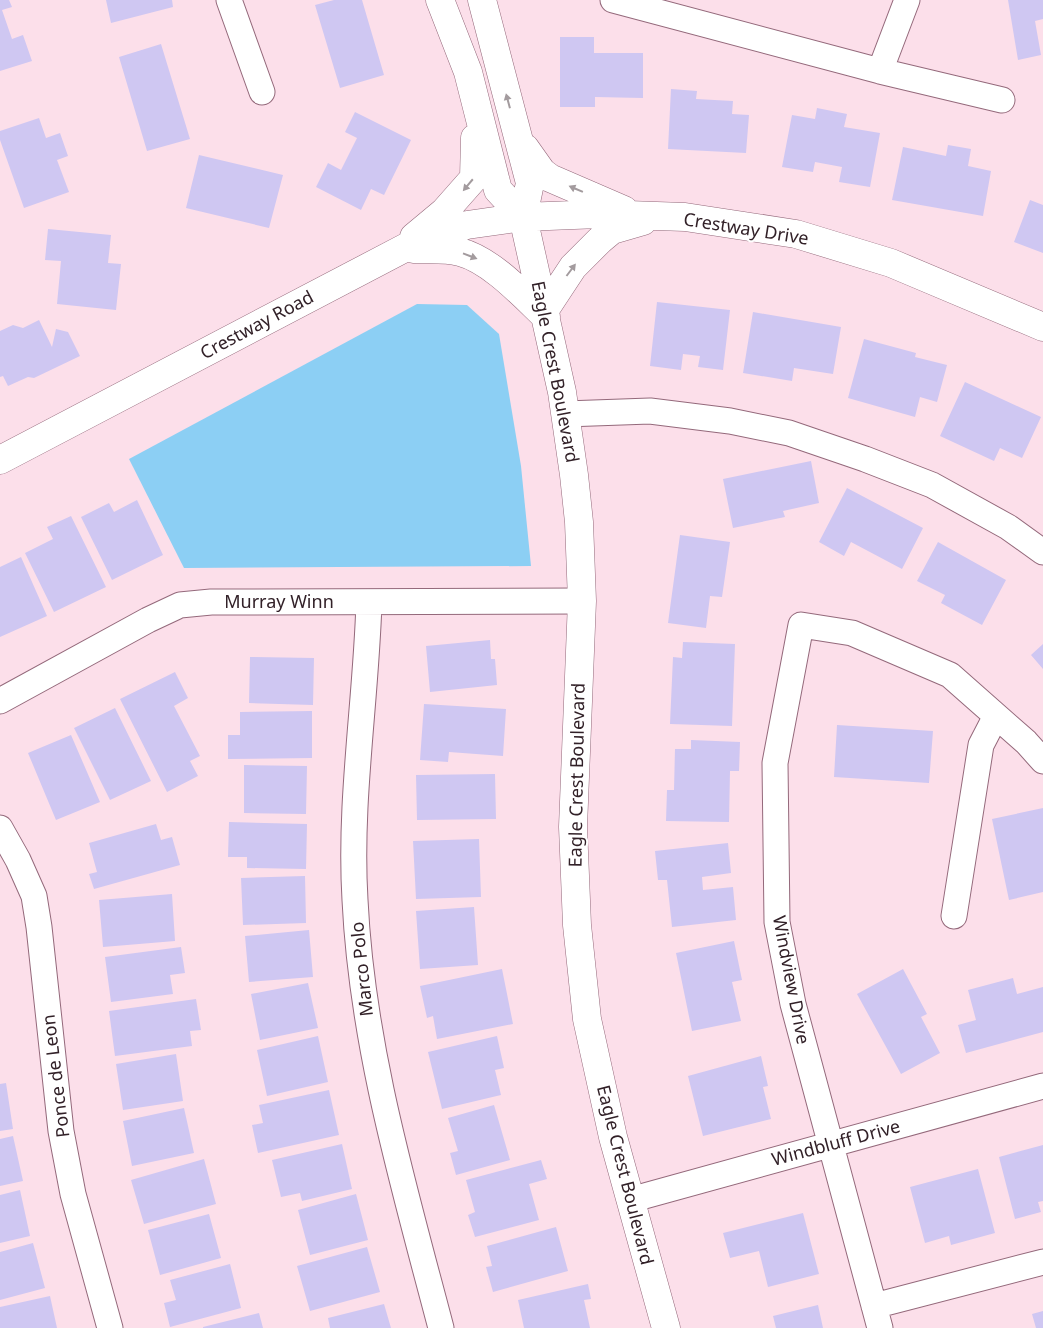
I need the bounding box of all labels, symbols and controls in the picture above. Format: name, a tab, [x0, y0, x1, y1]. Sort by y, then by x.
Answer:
one-way arrow	[504, 94, 512, 109]
one-way arrow	[462, 179, 474, 191]
one-way arrow	[568, 185, 583, 193]
street label: Crestway Drive	[682, 206, 810, 250]
one-way arrow	[463, 252, 478, 260]
one-way arrow	[566, 264, 577, 277]
street label: Eagle Crest Boulevard	[527, 279, 585, 465]
street label: Crestway Road	[196, 284, 317, 364]
street label: Murray Winn	[224, 589, 334, 613]
street label: Eagle Crest Boulevard	[562, 682, 590, 867]
street label: Windview Drive	[768, 913, 816, 1046]
street label: Marco Polo	[344, 921, 378, 1018]
street label: Ponce de Leon	[36, 1013, 74, 1139]
street label: Eagle Crest Boulevard	[592, 1082, 660, 1267]
street label: Windbluff Drive	[769, 1113, 903, 1171]

